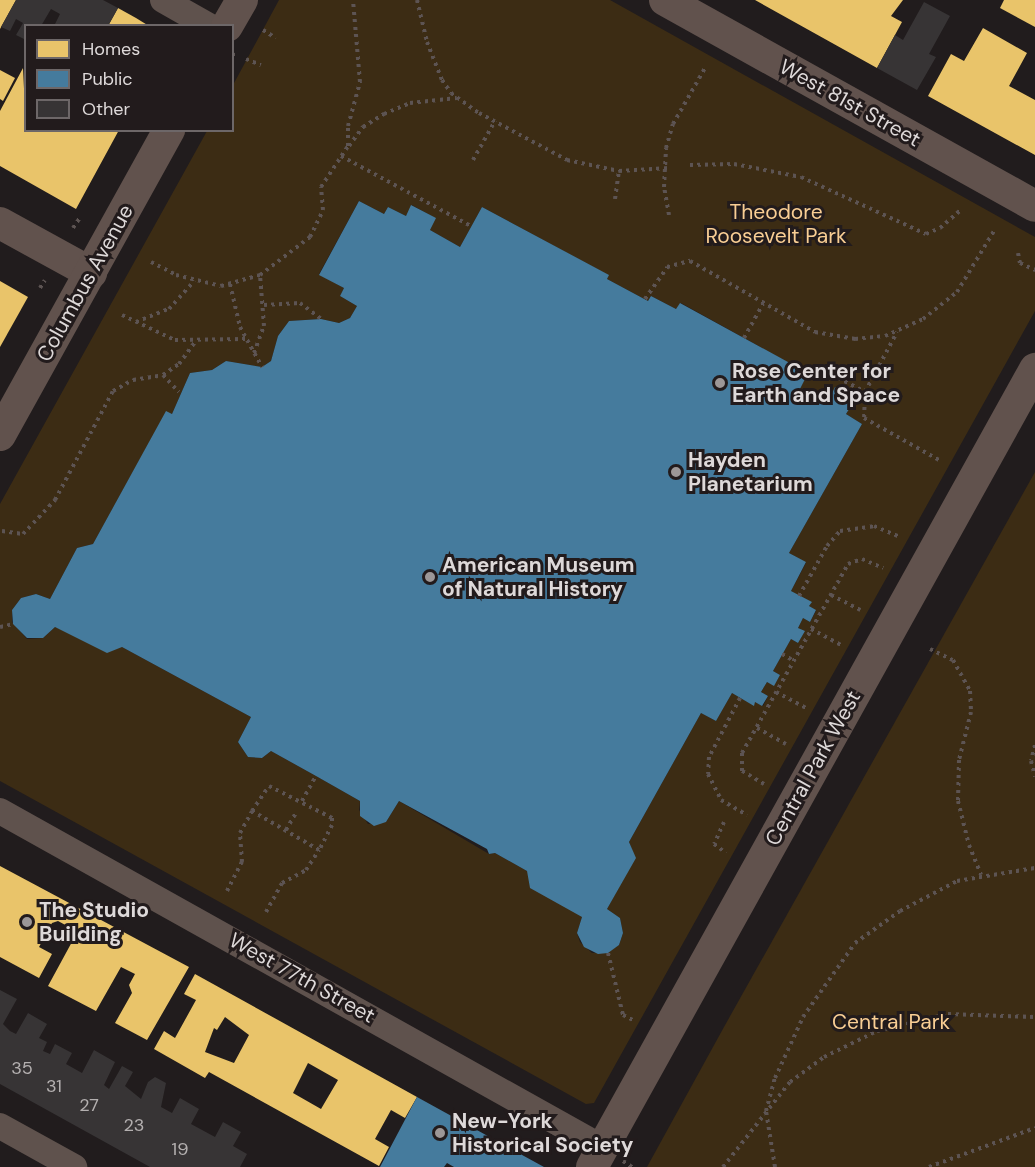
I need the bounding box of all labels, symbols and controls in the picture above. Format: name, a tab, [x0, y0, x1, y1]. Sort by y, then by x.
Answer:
legend	[24, 24, 234, 132]
text: Homes	[82, 37, 140, 61]
street label: West 81st Street	[775, 54, 925, 152]
text: Public	[82, 67, 133, 91]
text: Other	[82, 97, 130, 121]
park label: Theodore Roosevelt Park	[705, 199, 847, 249]
street label: Columbus Avenue	[31, 200, 139, 366]
place label: Rose Center for Earth and Space	[732, 358, 900, 408]
marker: Rose Center for Earth and Space	[713, 376, 727, 390]
place label: Hayden Planetarium	[688, 447, 813, 497]
marker: Hayden Planetarium	[669, 465, 683, 479]
place label: American Museum of Natural History	[442, 552, 635, 602]
marker: American Museum of Natural History	[423, 570, 437, 584]
street label: Central Park West	[760, 686, 866, 850]
place label: The Studio Building	[39, 897, 149, 947]
marker: The Studio Building	[20, 915, 34, 929]
street label: West 77th Street	[225, 927, 379, 1029]
park label: Central Park	[832, 1009, 950, 1035]
house number: 35	[11, 1057, 33, 1079]
house number: 31	[46, 1075, 62, 1097]
house number: 27	[79, 1094, 99, 1116]
place label: New-York Historical Society	[452, 1108, 633, 1158]
house number: 23	[123, 1114, 145, 1136]
marker: New-York Historical Society	[433, 1126, 447, 1140]
house number: 19	[172, 1138, 188, 1160]

